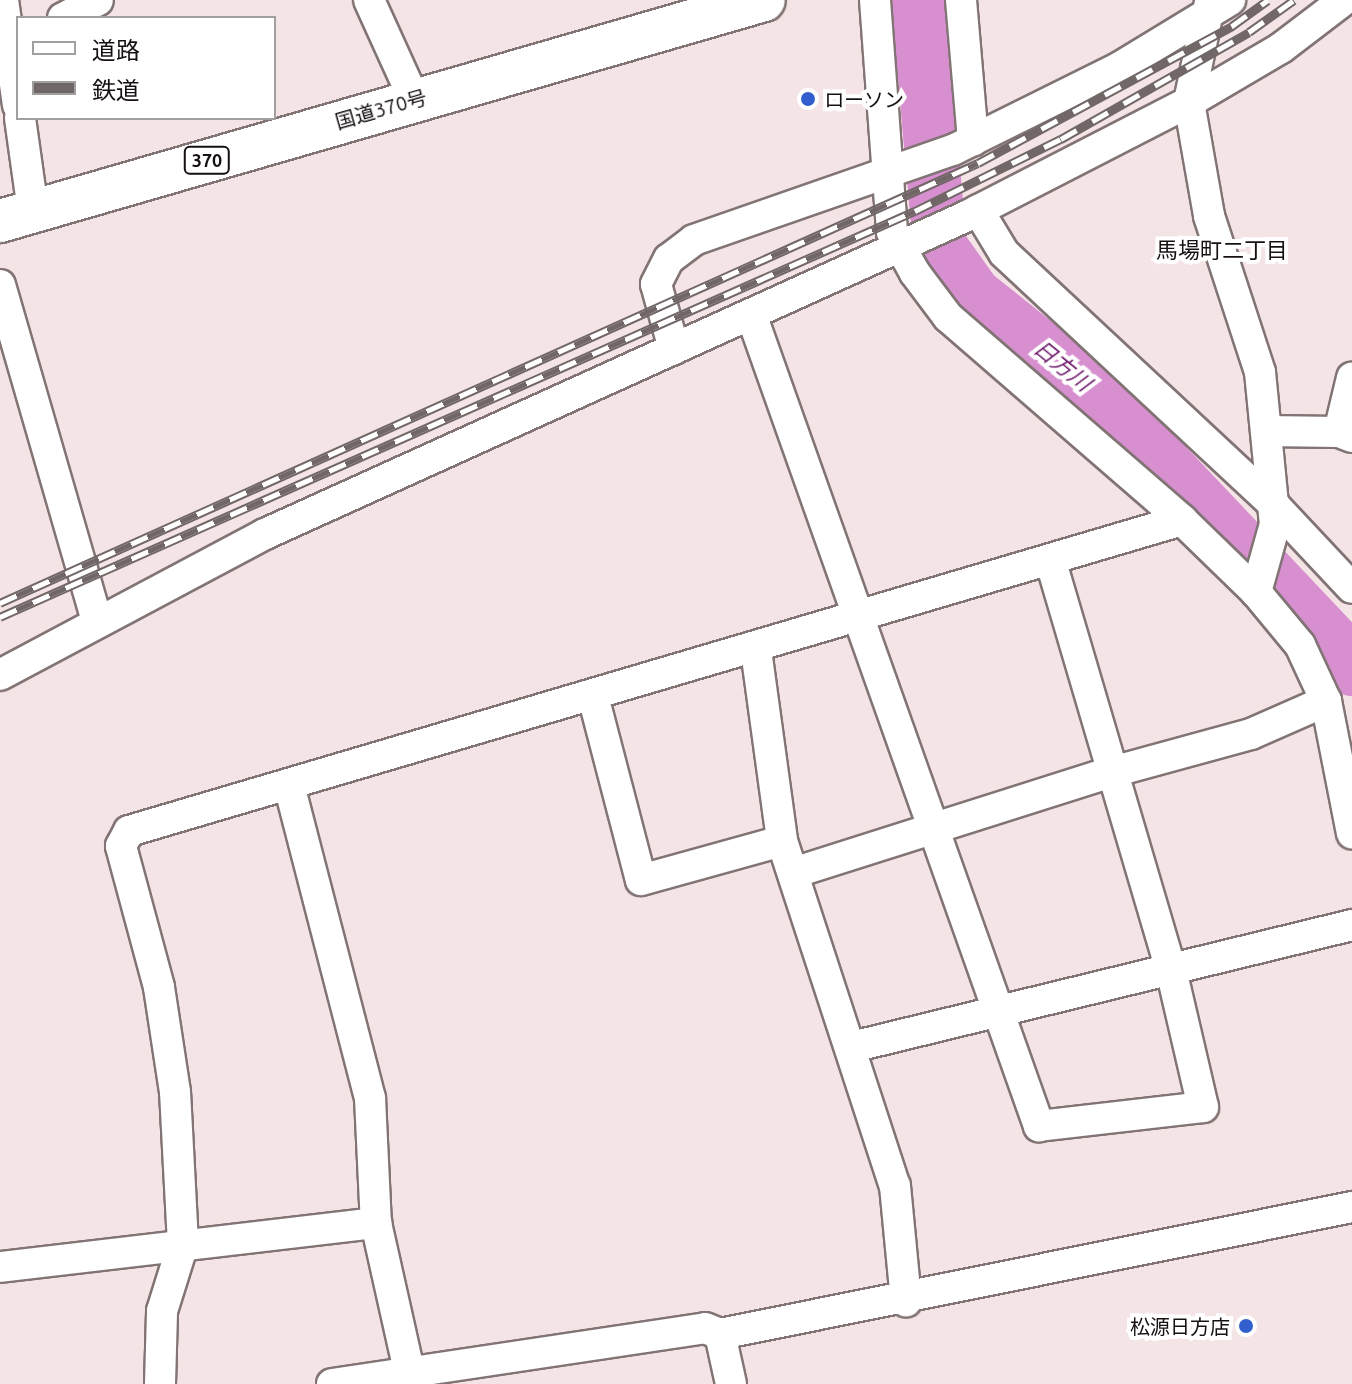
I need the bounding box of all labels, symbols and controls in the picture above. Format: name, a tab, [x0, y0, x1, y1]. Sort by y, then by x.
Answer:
legend	[16, 16, 276, 120]
text: 道路	[92, 37, 140, 64]
text: 鉄道	[92, 77, 140, 104]
street label: 国道370号	[333, 85, 429, 133]
place label: ローソン	[824, 87, 904, 111]
marker: ローソン	[799, 90, 817, 108]
road number: 370	[183, 146, 231, 174]
district label: 馬場町二丁目	[1156, 237, 1288, 263]
water label: 日方川	[1029, 334, 1097, 396]
place label: 松源日方店	[1130, 1314, 1230, 1338]
marker: 松源日方店	[1237, 1317, 1255, 1335]

